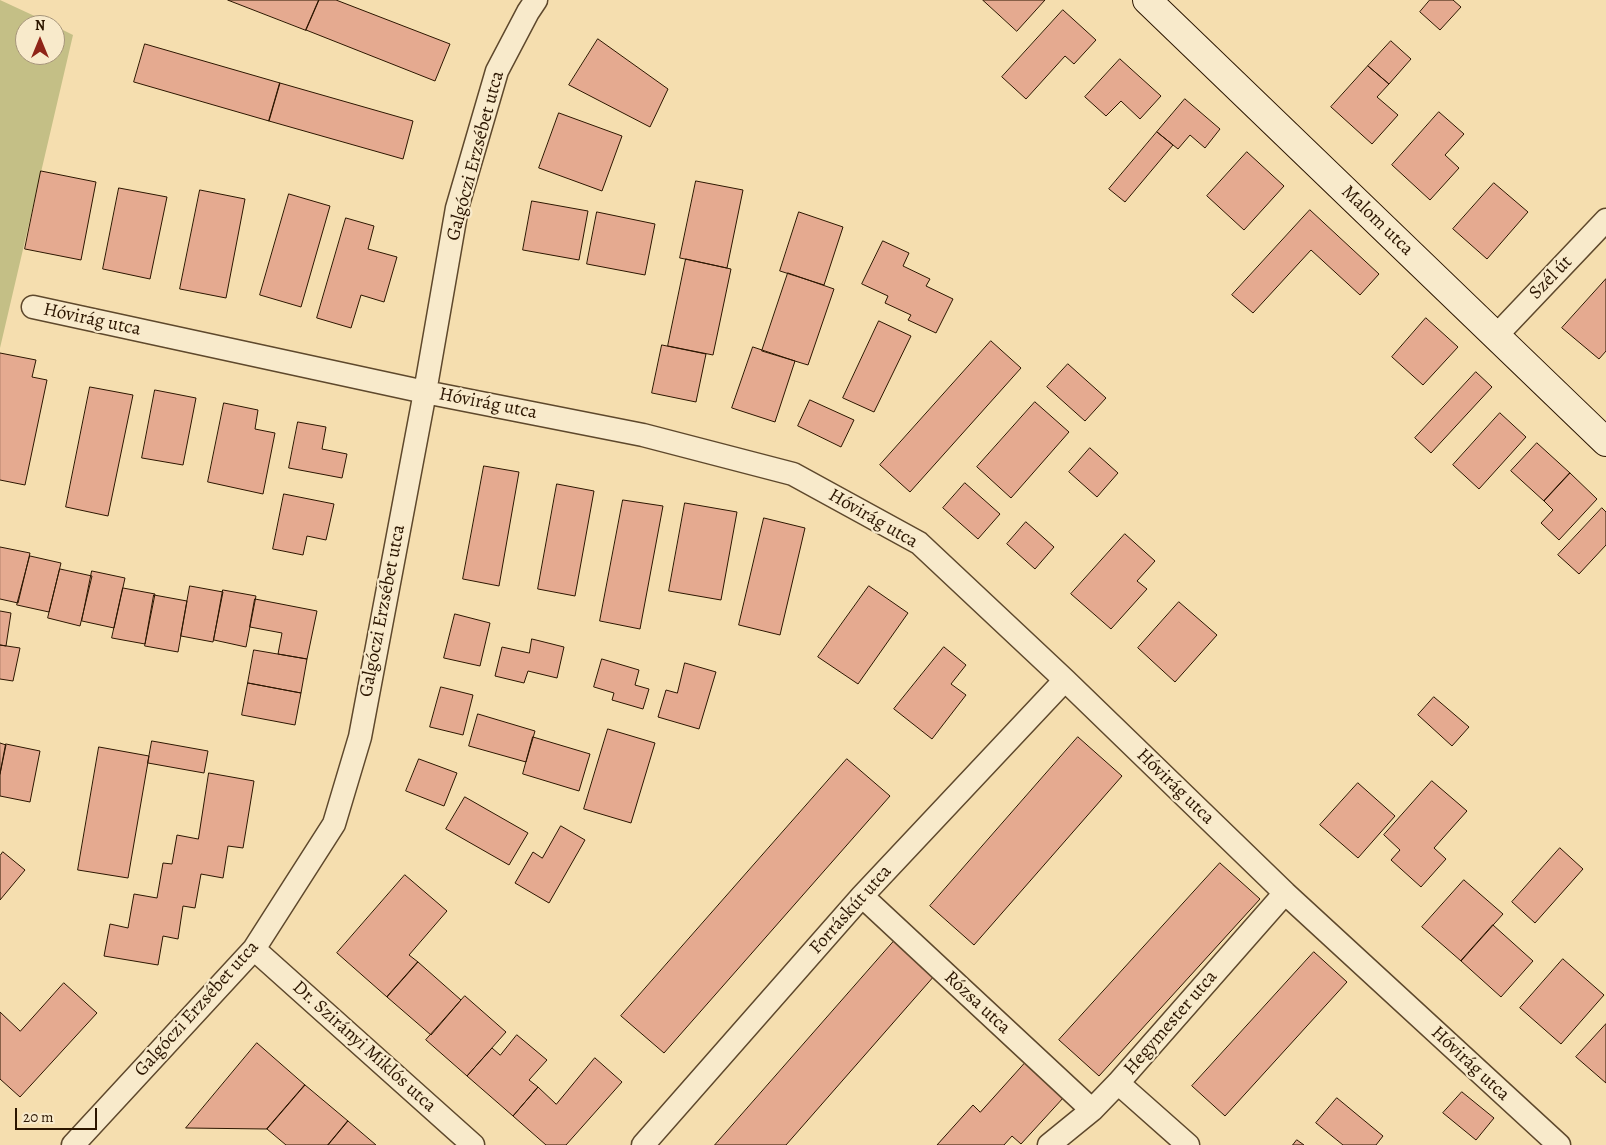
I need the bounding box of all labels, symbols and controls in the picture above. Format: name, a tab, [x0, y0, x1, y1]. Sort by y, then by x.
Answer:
north arrow	[15, 15, 65, 65]
text: N	[35, 16, 45, 35]
street label: Galgóczi Erzsébet utca	[442, 68, 510, 244]
street label: Malom utca	[1336, 181, 1418, 261]
street label: Szél út	[1525, 251, 1577, 305]
street label: Hóvirág utca	[41, 299, 143, 341]
street label: Hóvirág utca	[437, 383, 539, 425]
street label: Hóvirág utca	[824, 484, 922, 554]
street label: Galgóczi Erzsébet utca	[355, 523, 411, 699]
street label: Hóvirág utca	[1131, 744, 1219, 830]
street label: Forráskút utca	[805, 861, 897, 959]
street label: Galgóczi Erzsébet utca	[130, 936, 264, 1082]
street label: Rózsa utca	[939, 966, 1015, 1040]
street label: Hegymester utca	[1119, 966, 1223, 1080]
street label: Dr. Szirányi Miklós utca	[287, 976, 441, 1118]
street label: Hóvirág utca	[1426, 1022, 1514, 1106]
scale bar	[18, 1098, 100, 1130]
text: 20 m	[23, 1107, 54, 1127]

